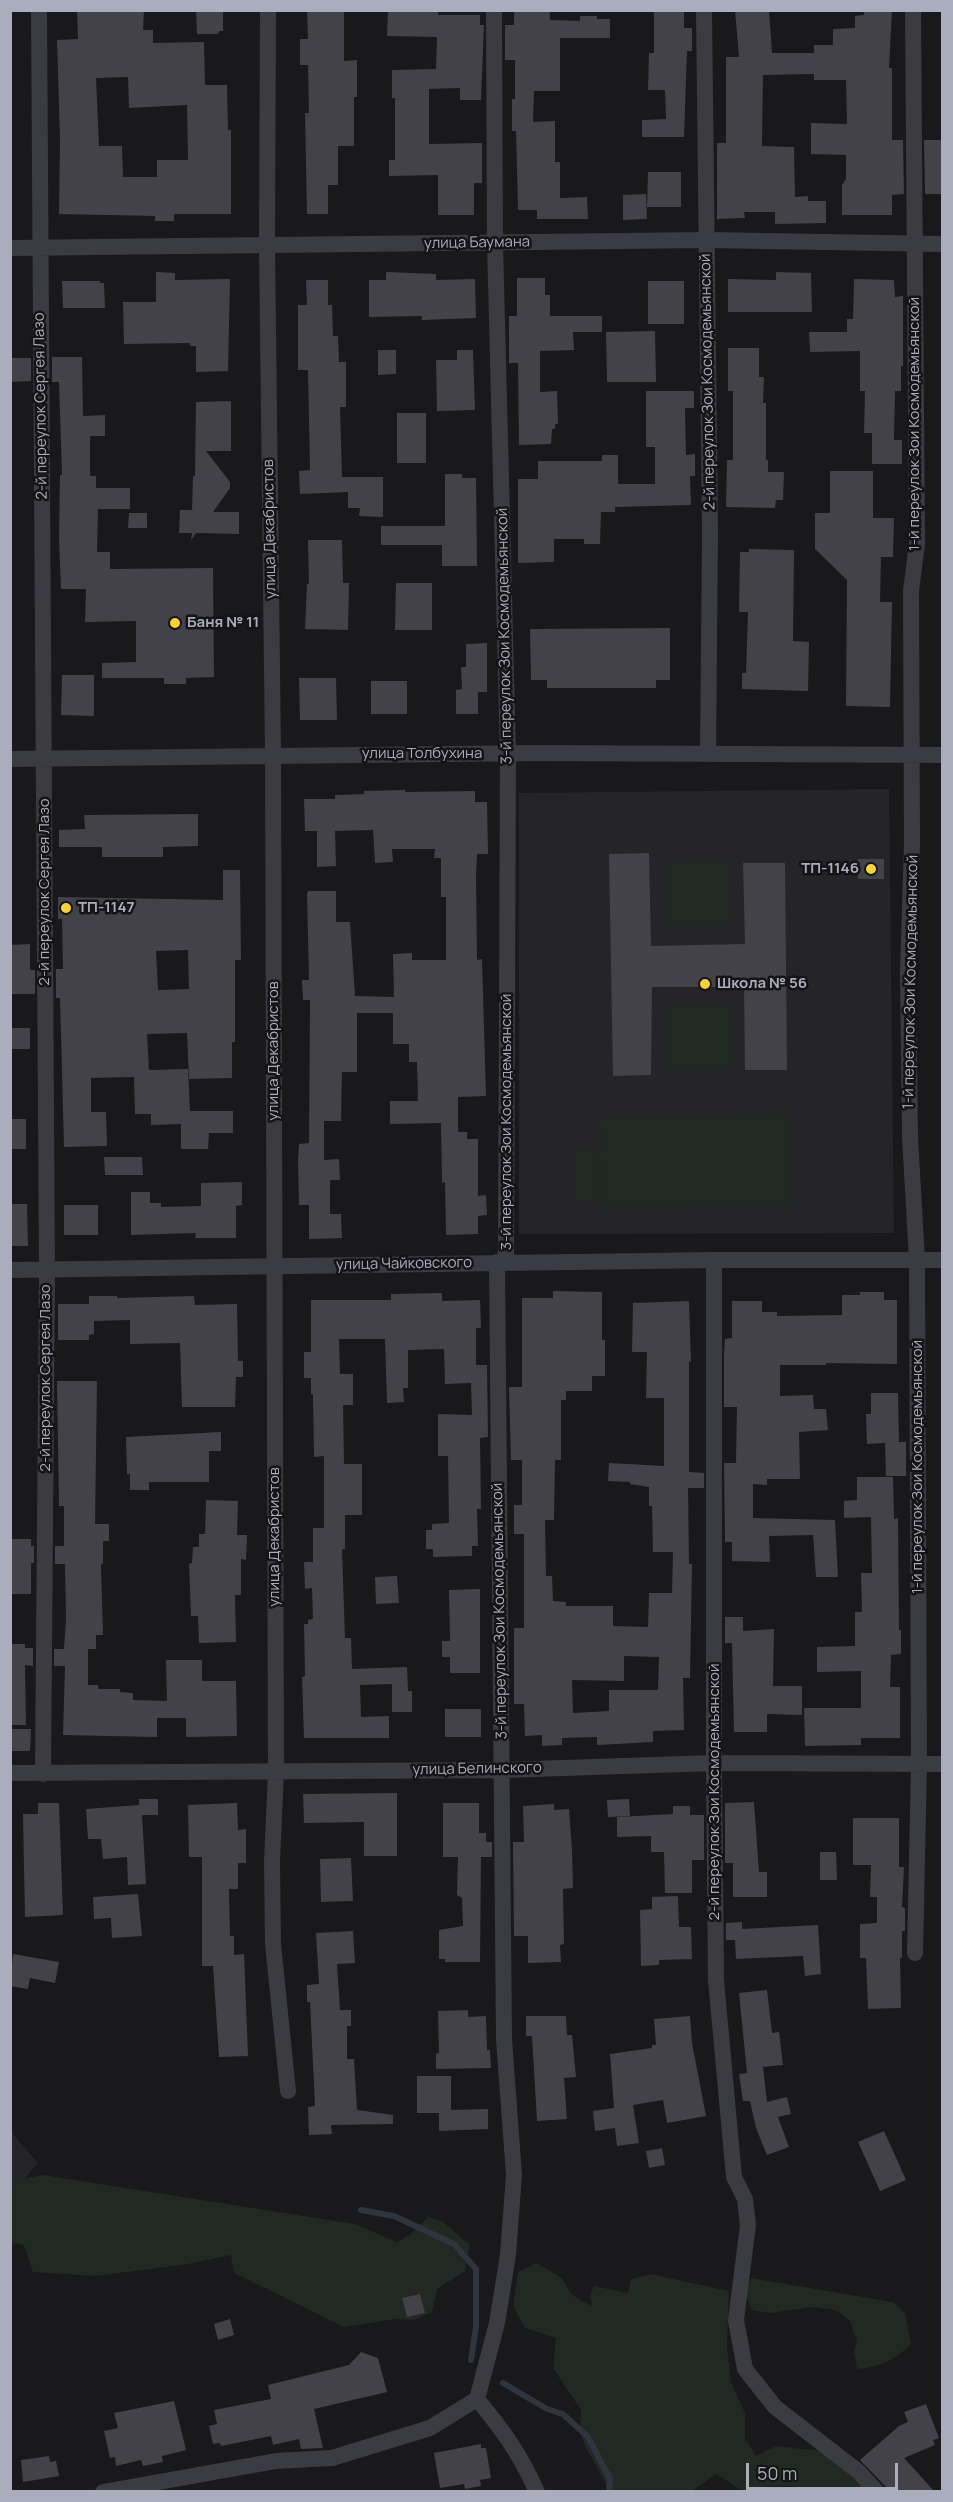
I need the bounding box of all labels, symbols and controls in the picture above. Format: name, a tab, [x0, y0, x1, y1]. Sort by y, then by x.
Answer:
street label: улица Баумана	[424, 233, 530, 253]
street label: 2-й переулок Зои Космодемьянской	[697, 253, 719, 511]
street label: 1-й переулок Зои Космодемьянской	[906, 297, 924, 551]
street label: 2-й переулок Сергея Лазо	[30, 312, 52, 500]
street label: улица Декабристов	[260, 459, 280, 599]
street label: 3-й переулок Зои Космодемьянской	[494, 508, 516, 764]
place label: Баня № 11	[187, 614, 259, 632]
marker: Баня № 11	[168, 616, 182, 630]
street label: улица Толбухина	[362, 745, 482, 763]
street label: 2-й переулок Сергея Лазо	[36, 798, 54, 986]
street label: 1-й переулок Зои Космодемьянской	[900, 855, 922, 1109]
place label: ТП-1146	[801, 860, 859, 878]
marker: ТП-1146	[864, 862, 878, 876]
place label: ТП-1147	[78, 899, 135, 917]
marker: ТП-1147	[59, 901, 73, 915]
place label: Школа № 56	[717, 975, 807, 993]
marker: Школа № 56	[698, 977, 712, 991]
street label: улица Декабристов	[265, 981, 283, 1121]
street label: 3-й переулок Зои Космодемьянской	[498, 994, 516, 1250]
street label: улица Чайковского	[336, 1254, 472, 1274]
street label: 2-й переулок Сергея Лазо	[37, 1284, 55, 1472]
street label: 1-й переулок Зои Космодемьянской	[909, 1340, 927, 1594]
street label: улица Декабристов	[266, 1467, 284, 1607]
street label: 3-й переулок Зои Космодемьянской	[489, 1483, 511, 1739]
street label: 2-й переулок Зои Космодемьянской	[706, 1664, 724, 1920]
street label: улица Белинского	[412, 1759, 542, 1779]
scale bar	[749, 2451, 900, 2489]
text: 50 m	[757, 2461, 797, 2485]

